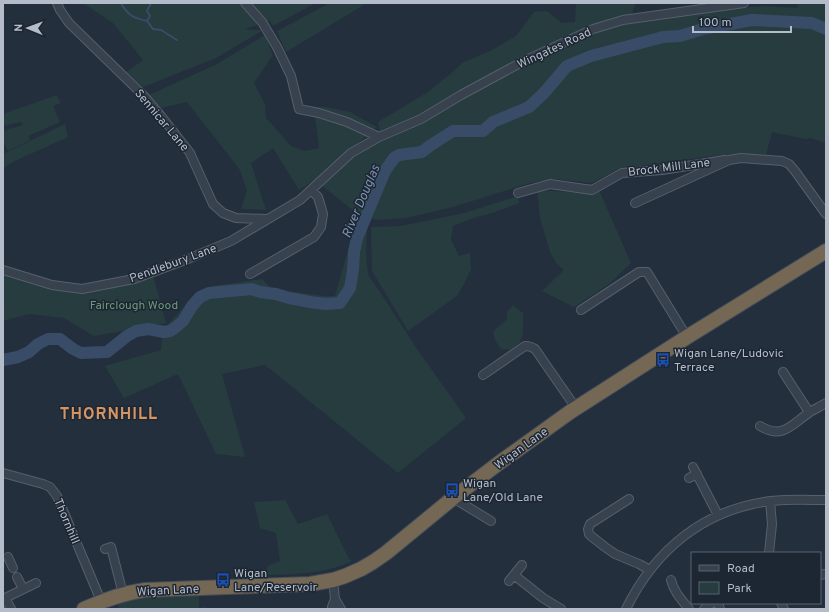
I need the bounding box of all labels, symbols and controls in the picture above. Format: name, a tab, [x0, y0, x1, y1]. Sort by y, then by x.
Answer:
north arrow	[8, 8, 48, 48]
scale bar	[693, 8, 791, 34]
text: 100 m	[699, 15, 732, 31]
text: N	[12, 24, 26, 32]
street label: Wingates Road	[515, 25, 594, 73]
street label: Sennicar Lane	[130, 86, 192, 155]
street label: Brock Mill Lane	[627, 155, 711, 181]
water label: River Douglas	[339, 163, 384, 241]
street label: Pendlebury Lane	[128, 241, 219, 287]
park label: Fairclough Wood	[90, 298, 178, 314]
place label: Wigan Lane/Ludovic Terrace	[674, 346, 784, 376]
bus stop icon: Wigan Lane/Ludovic Terrace	[655, 352, 671, 368]
district label: THORNHILL	[60, 405, 158, 425]
street label: Wigan Lane	[492, 424, 552, 474]
place label: Wigan Lane/Old Lane	[463, 476, 543, 506]
bus stop icon: Wigan Lane/Old Lane	[444, 482, 460, 498]
street label: Thornhill	[49, 496, 83, 547]
legend	[691, 552, 821, 604]
text: Road	[727, 561, 755, 577]
place label: Wigan Lane/Reservoir	[234, 566, 317, 596]
bus stop icon: Wigan Lane/Reservoir	[215, 572, 231, 588]
street label: Wigan Lane	[136, 581, 200, 601]
text: Park	[727, 581, 752, 597]

